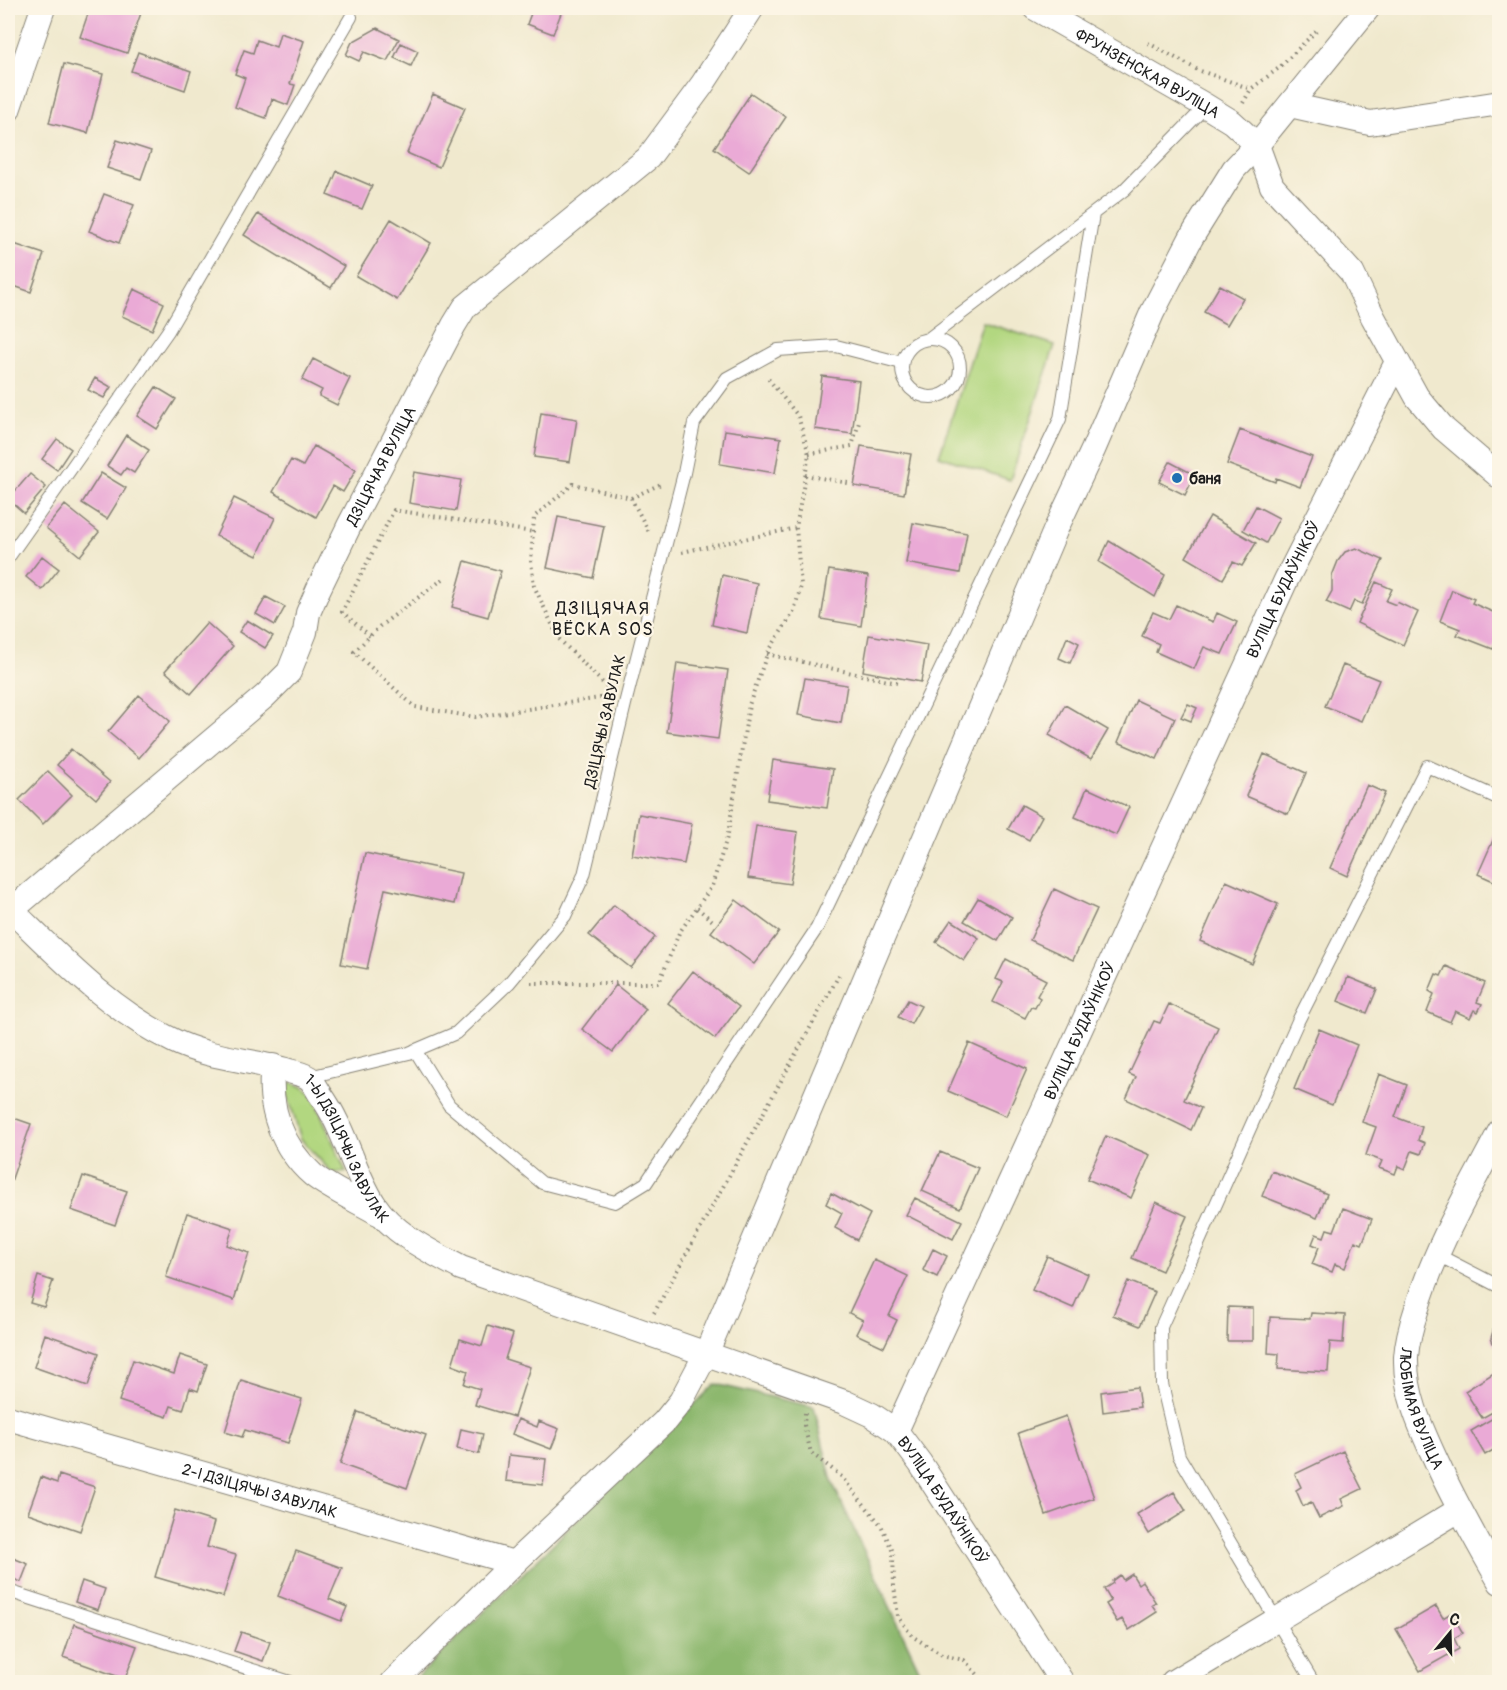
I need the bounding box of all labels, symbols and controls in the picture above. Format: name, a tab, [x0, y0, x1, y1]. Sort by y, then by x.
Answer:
street label: ФРУНЗЕНСКАЯ ВУЛІЦА	[1071, 24, 1223, 123]
street label: ДЗІЦЯЧАЯ ВУЛІЦА	[342, 403, 421, 530]
place label: баня	[1189, 469, 1222, 489]
marker: баня	[1170, 471, 1184, 485]
street label: ВУЛІЦА БУДАЎНІКОЎ	[1243, 518, 1325, 662]
district label: ДЗІЦЯЧАЯ ВЁСКА SOS	[552, 597, 654, 641]
street label: ДЗІЦЯЧЫ ЗАВУЛАК	[580, 652, 630, 791]
street label: ВУЛІЦА БУДАЎНІКОЎ	[1040, 959, 1120, 1103]
street label: 1-Ы ДЗІЦЯЧЫ ЗАВУЛАК	[300, 1070, 393, 1227]
street label: ЛЮБІМАЯ ВУЛІЦА	[1395, 1345, 1448, 1473]
street label: ВУЛІЦА БУДАЎНІКОЎ	[892, 1433, 992, 1568]
street label: 2-І ДЗІЦЯЧЫ ЗАВУЛАК	[180, 1459, 340, 1523]
north arrow	[1420, 1603, 1480, 1663]
text: С	[1447, 1609, 1463, 1631]

